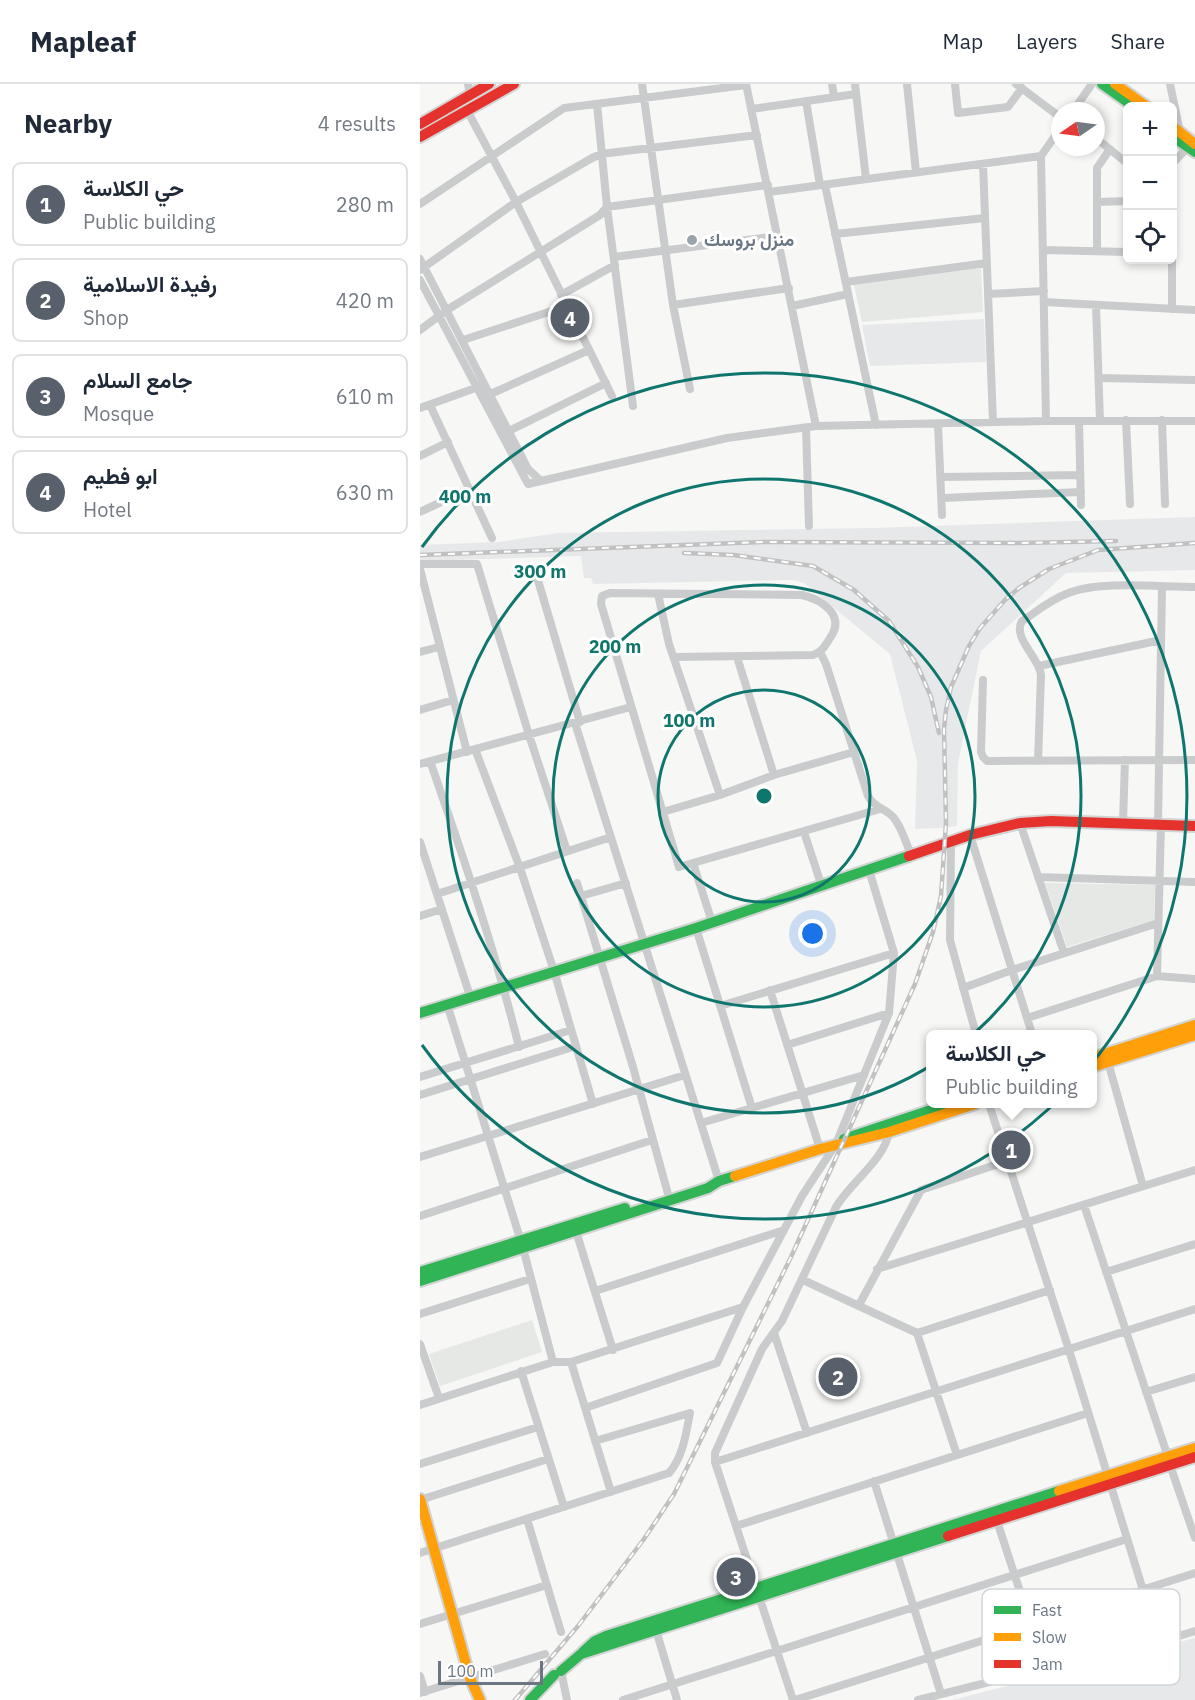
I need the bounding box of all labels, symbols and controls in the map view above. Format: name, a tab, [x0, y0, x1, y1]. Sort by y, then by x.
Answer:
text: Mapleaf	[30, 23, 136, 60]
text: Map	[943, 27, 983, 55]
text: Layers	[1016, 27, 1078, 55]
text: Share	[1111, 27, 1165, 55]
north arrow	[1051, 102, 1105, 156]
map controls	[1123, 102, 1177, 264]
button: +	[1123, 102, 1177, 156]
text: Nearby	[24, 106, 112, 140]
text: 4 results	[318, 110, 396, 137]
button: −	[1123, 156, 1177, 210]
text: حي الكلاسة	[83, 173, 184, 202]
text: 1	[40, 191, 52, 218]
text: 280 m	[336, 191, 394, 218]
text: Public building	[83, 208, 215, 235]
button: locate	[1123, 210, 1177, 264]
place label: منزل بروسك	[704, 228, 794, 251]
marker: منزل بروسك	[685, 233, 699, 247]
text: رفيدة الاسلامية	[83, 269, 217, 298]
text: 2	[40, 287, 52, 314]
text: 420 m	[336, 287, 394, 314]
pin: 4	[550, 296, 590, 340]
text: Shop	[83, 304, 129, 331]
text: جامع السلام	[83, 365, 192, 394]
text: 3	[40, 383, 52, 410]
text: 610 m	[336, 383, 394, 410]
text: Mosque	[83, 400, 154, 427]
text: ابو فطيم	[83, 461, 158, 490]
text: 4	[40, 479, 52, 506]
text: 630 m	[336, 479, 394, 506]
text: 400 m	[439, 485, 491, 508]
text: Hotel	[83, 496, 132, 523]
text: 300 m	[514, 560, 566, 583]
text: 200 m	[589, 635, 641, 658]
text: 100 m	[663, 709, 715, 732]
centre of rings	[754, 786, 774, 806]
your location	[798, 919, 827, 948]
popup	[926, 1030, 1097, 1108]
text: حي الكلاسة	[945, 1038, 1046, 1067]
text: Public building	[945, 1073, 1078, 1100]
pin: 1	[992, 1128, 1030, 1172]
pin: 2	[818, 1354, 858, 1400]
pin: 3	[716, 1554, 756, 1600]
legend	[982, 1589, 1180, 1685]
text: Fast	[1032, 1600, 1062, 1620]
text: Slow	[1032, 1627, 1067, 1647]
text: Jam	[1032, 1654, 1063, 1674]
scale bar	[438, 1658, 543, 1686]
text: 100 m	[447, 1661, 494, 1681]

